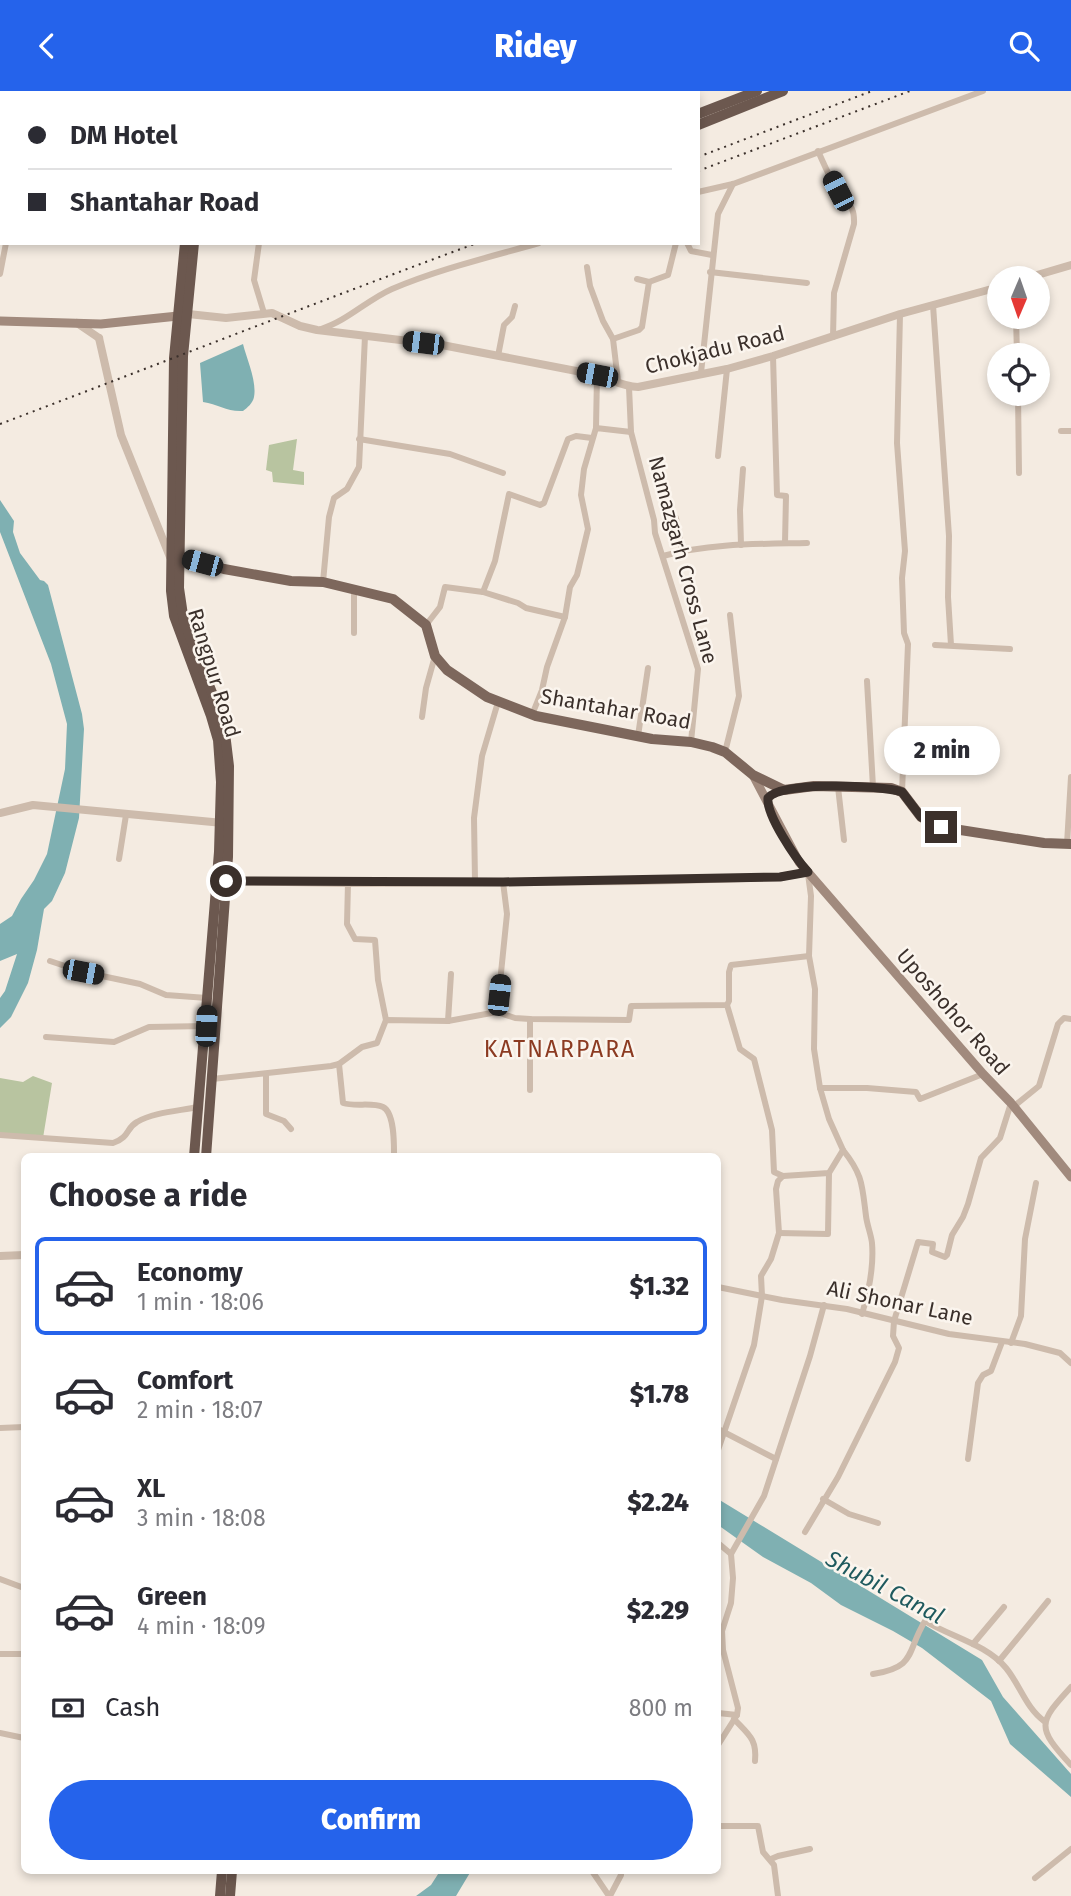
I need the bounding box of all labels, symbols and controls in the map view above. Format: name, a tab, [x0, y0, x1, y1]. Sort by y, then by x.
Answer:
icon: back	[28, 27, 66, 65]
text: Ridey	[494, 27, 577, 65]
icon: search	[1005, 27, 1043, 65]
text: DM Hotel	[70, 120, 177, 151]
car	[820, 168, 857, 214]
text: Shantahar Road	[70, 187, 259, 218]
north arrow	[987, 266, 1050, 329]
map controls	[987, 266, 1050, 406]
street label: Chokjadu Road	[643, 320, 787, 380]
car	[401, 330, 446, 356]
button: locate	[987, 343, 1050, 406]
car	[575, 361, 620, 389]
street label: Namazgarh Cross Lane	[643, 453, 723, 667]
car	[179, 547, 226, 579]
street label: Rangpur Road	[182, 605, 246, 741]
street label: Shantahar Road	[539, 683, 693, 735]
callout: 2 min	[883, 725, 999, 775]
text: 2 min	[914, 736, 970, 764]
route end	[925, 811, 957, 843]
route start	[210, 865, 242, 897]
street label: Uposhohor Road	[891, 943, 1015, 1081]
car	[61, 958, 106, 986]
car	[487, 973, 512, 1017]
car	[195, 1004, 218, 1048]
district label: KATNARPARA	[484, 1035, 636, 1063]
text: Choose a ride	[49, 1176, 247, 1214]
icon: car	[53, 1255, 116, 1318]
text: Economy	[137, 1257, 243, 1288]
text: $1.32	[630, 1271, 689, 1302]
street label: Ali Shonar Lane	[825, 1275, 975, 1331]
text: 1 min · 18:06	[137, 1288, 264, 1316]
icon: car	[53, 1363, 116, 1426]
text: Comfort	[137, 1365, 233, 1396]
text: $1.78	[630, 1379, 689, 1410]
text: 2 min · 18:07	[137, 1396, 263, 1424]
icon: car	[53, 1471, 116, 1534]
text: XL	[137, 1473, 165, 1504]
text: $2.24	[627, 1487, 689, 1518]
text: 3 min · 18:08	[137, 1504, 266, 1532]
water label: Shubil Canal	[820, 1544, 949, 1630]
icon: car	[53, 1579, 116, 1642]
text: Green	[137, 1581, 207, 1612]
text: $2.29	[627, 1595, 689, 1626]
text: 4 min · 18:09	[137, 1612, 266, 1640]
icon: cash	[49, 1689, 87, 1727]
text: Cash	[105, 1692, 161, 1723]
text: 800 m	[629, 1694, 693, 1722]
button: Confirm	[49, 1780, 693, 1860]

